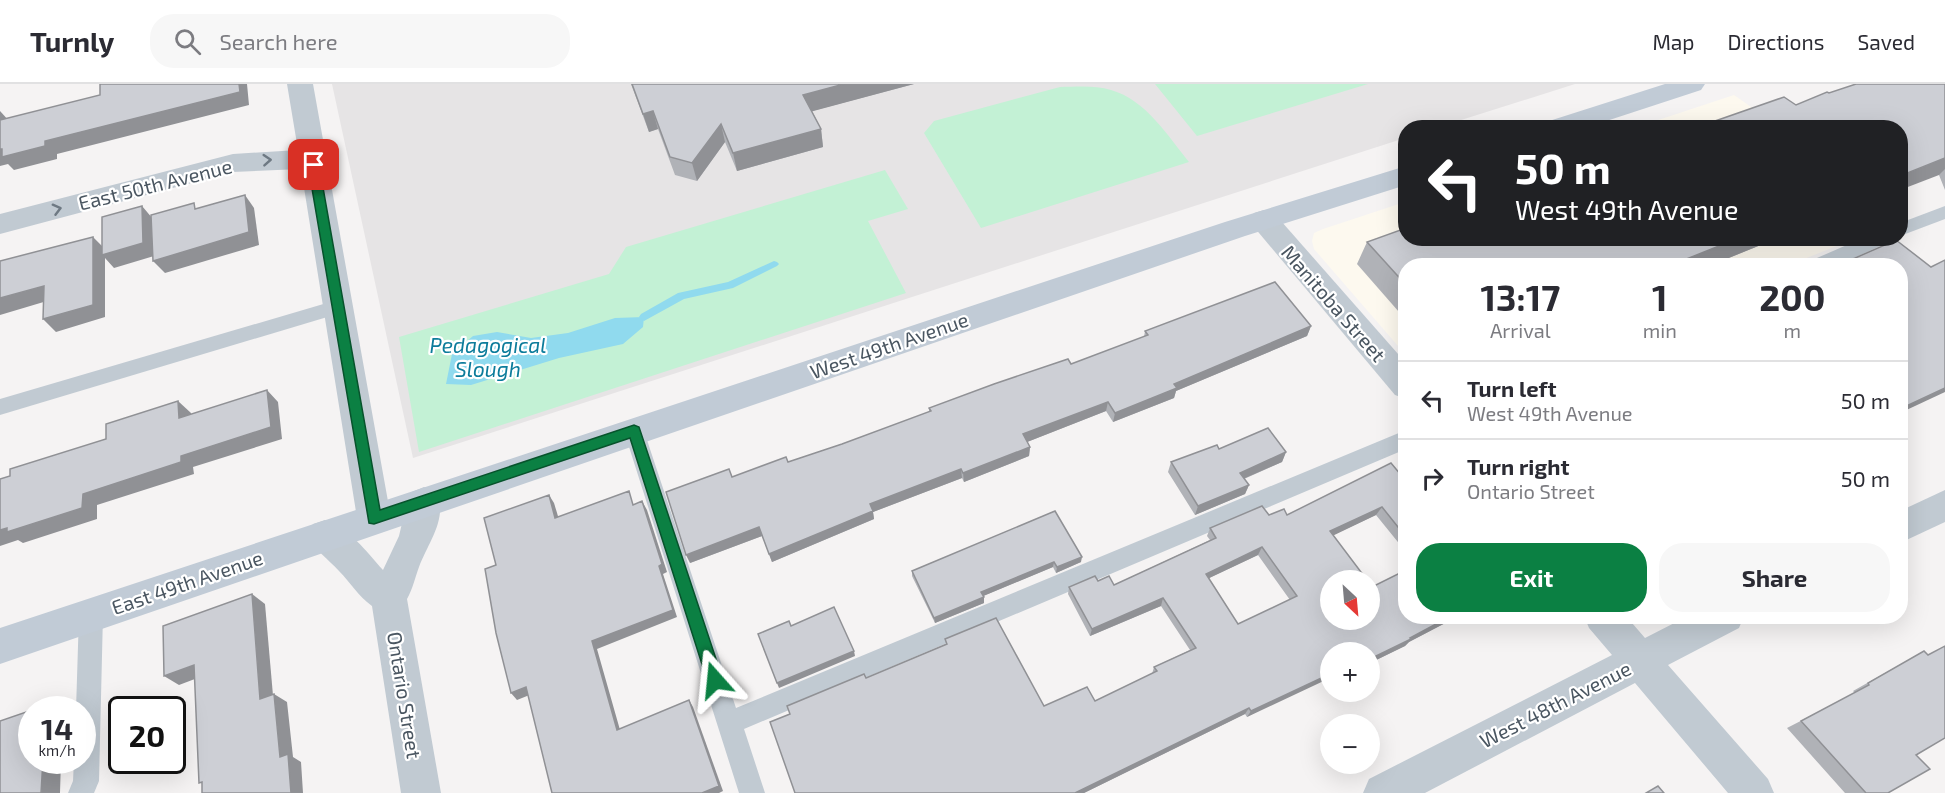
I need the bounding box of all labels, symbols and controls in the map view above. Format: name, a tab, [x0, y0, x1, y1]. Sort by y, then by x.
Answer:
search box	[150, 14, 570, 68]
text: Turnly	[30, 24, 114, 58]
icon: search	[171, 25, 204, 58]
text: Search here	[219, 28, 338, 54]
text: Map	[1652, 29, 1695, 54]
text: Directions	[1728, 29, 1824, 54]
text: Saved	[1857, 29, 1915, 54]
pin	[288, 139, 339, 190]
text: 50 m	[1515, 142, 1611, 192]
icon: left	[1416, 144, 1494, 222]
icon: arrive	[297, 148, 330, 181]
street label: East 50th Avenue	[76, 153, 234, 215]
one-way arrow	[262, 154, 271, 167]
text: West 49th Avenue	[1515, 193, 1739, 225]
one-way arrow	[51, 204, 61, 217]
street label: Manitoba Street	[1277, 240, 1391, 366]
text: 13:17	[1480, 275, 1560, 318]
text: 1	[1652, 275, 1667, 318]
text: 200	[1759, 275, 1826, 318]
street label: West 49th Avenue	[807, 307, 971, 383]
text: Arrival	[1490, 318, 1551, 342]
text: min	[1643, 318, 1677, 342]
text: m	[1784, 318, 1801, 342]
water label: Pedagogical Slough	[429, 332, 547, 381]
text: Turn left	[1467, 375, 1556, 401]
icon: left	[1416, 384, 1449, 417]
text: 50 m	[1841, 387, 1890, 413]
text: West 49th Avenue	[1467, 401, 1633, 425]
text: Turn right	[1467, 453, 1569, 479]
icon: right	[1416, 462, 1449, 495]
text: 50 m	[1841, 465, 1890, 491]
text: Ontario Street	[1467, 479, 1595, 503]
button: Exit	[1416, 543, 1647, 612]
button: Share	[1659, 543, 1890, 612]
street label: East 49th Avenue	[108, 545, 266, 619]
north arrow	[1320, 570, 1380, 630]
map controls	[1320, 570, 1380, 774]
street label: Ontario Street	[383, 630, 427, 760]
button: +	[1320, 642, 1380, 702]
position arrow	[683, 648, 747, 712]
street label: West 48th Avenue	[1475, 656, 1635, 752]
speed limit sign: 20	[108, 696, 186, 774]
text: 14	[41, 710, 73, 746]
button: −	[1320, 714, 1380, 774]
text: km/h	[38, 741, 76, 759]

